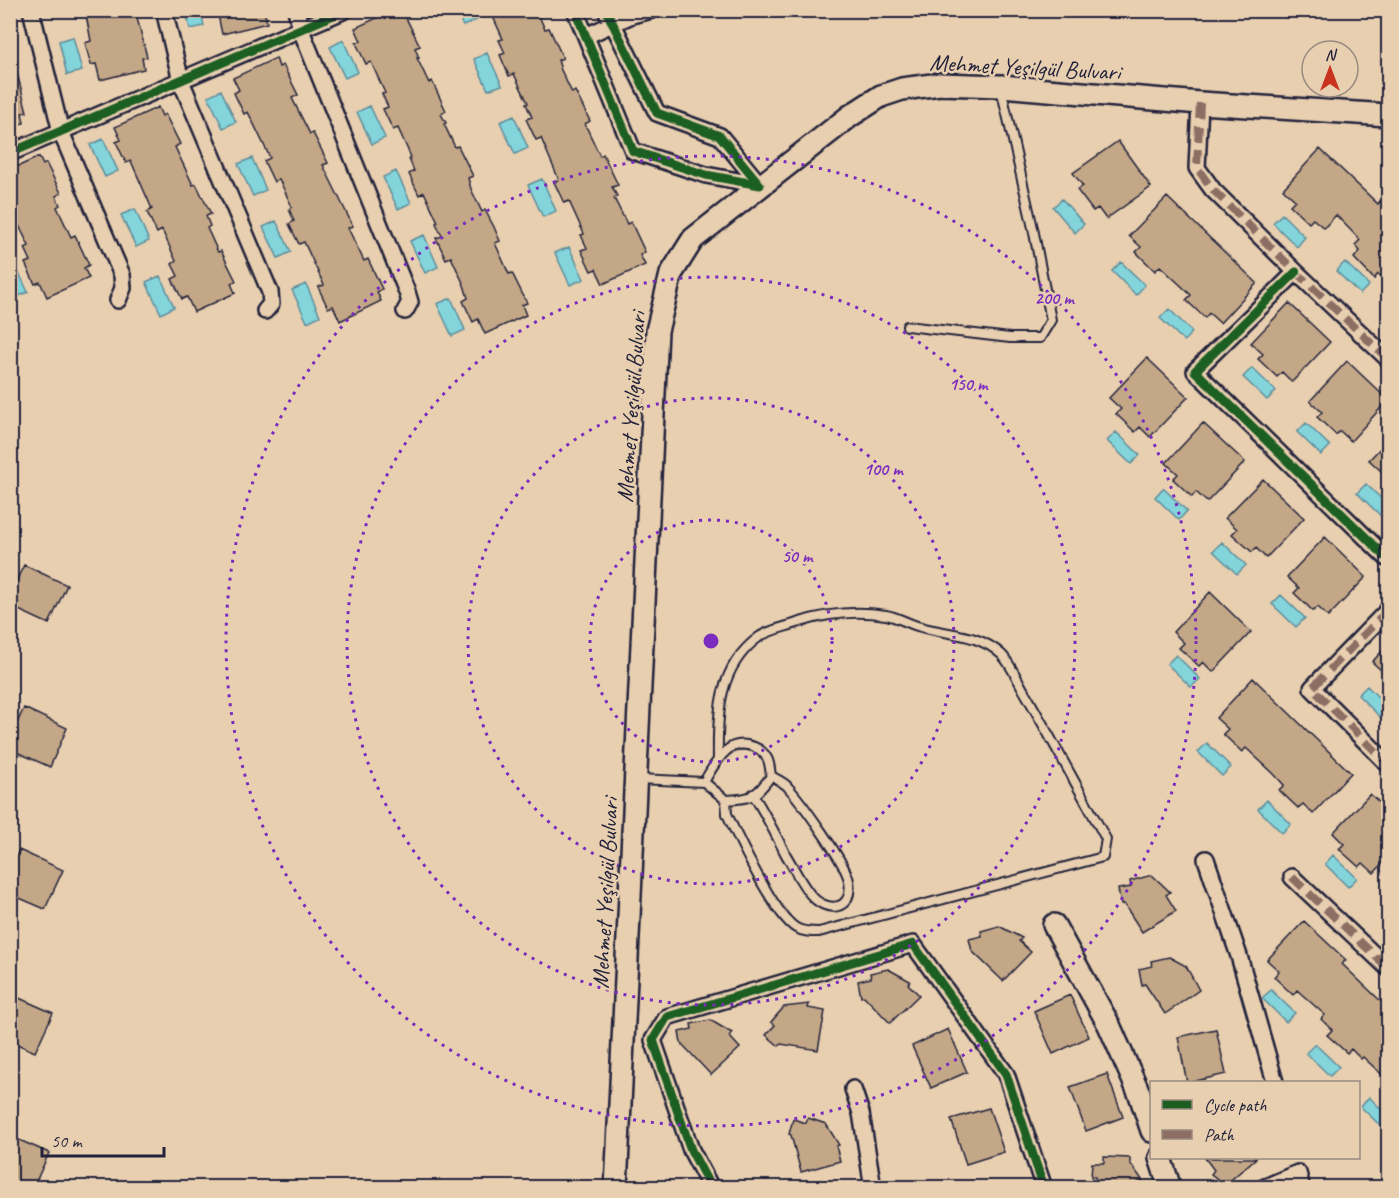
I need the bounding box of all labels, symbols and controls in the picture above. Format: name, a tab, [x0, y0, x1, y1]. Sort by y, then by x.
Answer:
north arrow	[1300, 39, 1360, 99]
text: N	[1325, 45, 1338, 65]
street label: Mehmet Yeşilgül Bulvari	[929, 47, 1125, 87]
text: 200 m	[1035, 287, 1075, 309]
street label: Mehmet Yeşilgül Bulvari	[609, 307, 653, 503]
text: 150 m	[949, 373, 989, 395]
text: 100 m	[864, 458, 904, 480]
text: 50 m	[782, 545, 814, 567]
centre of rings	[701, 631, 721, 651]
street label: Mehmet Yeşilgül Bulvari	[585, 793, 625, 989]
legend	[1150, 1081, 1360, 1159]
text: Cycle path	[1204, 1094, 1267, 1116]
scale bar	[42, 1120, 164, 1158]
text: Path	[1204, 1124, 1234, 1146]
text: 50 m	[51, 1130, 84, 1152]

